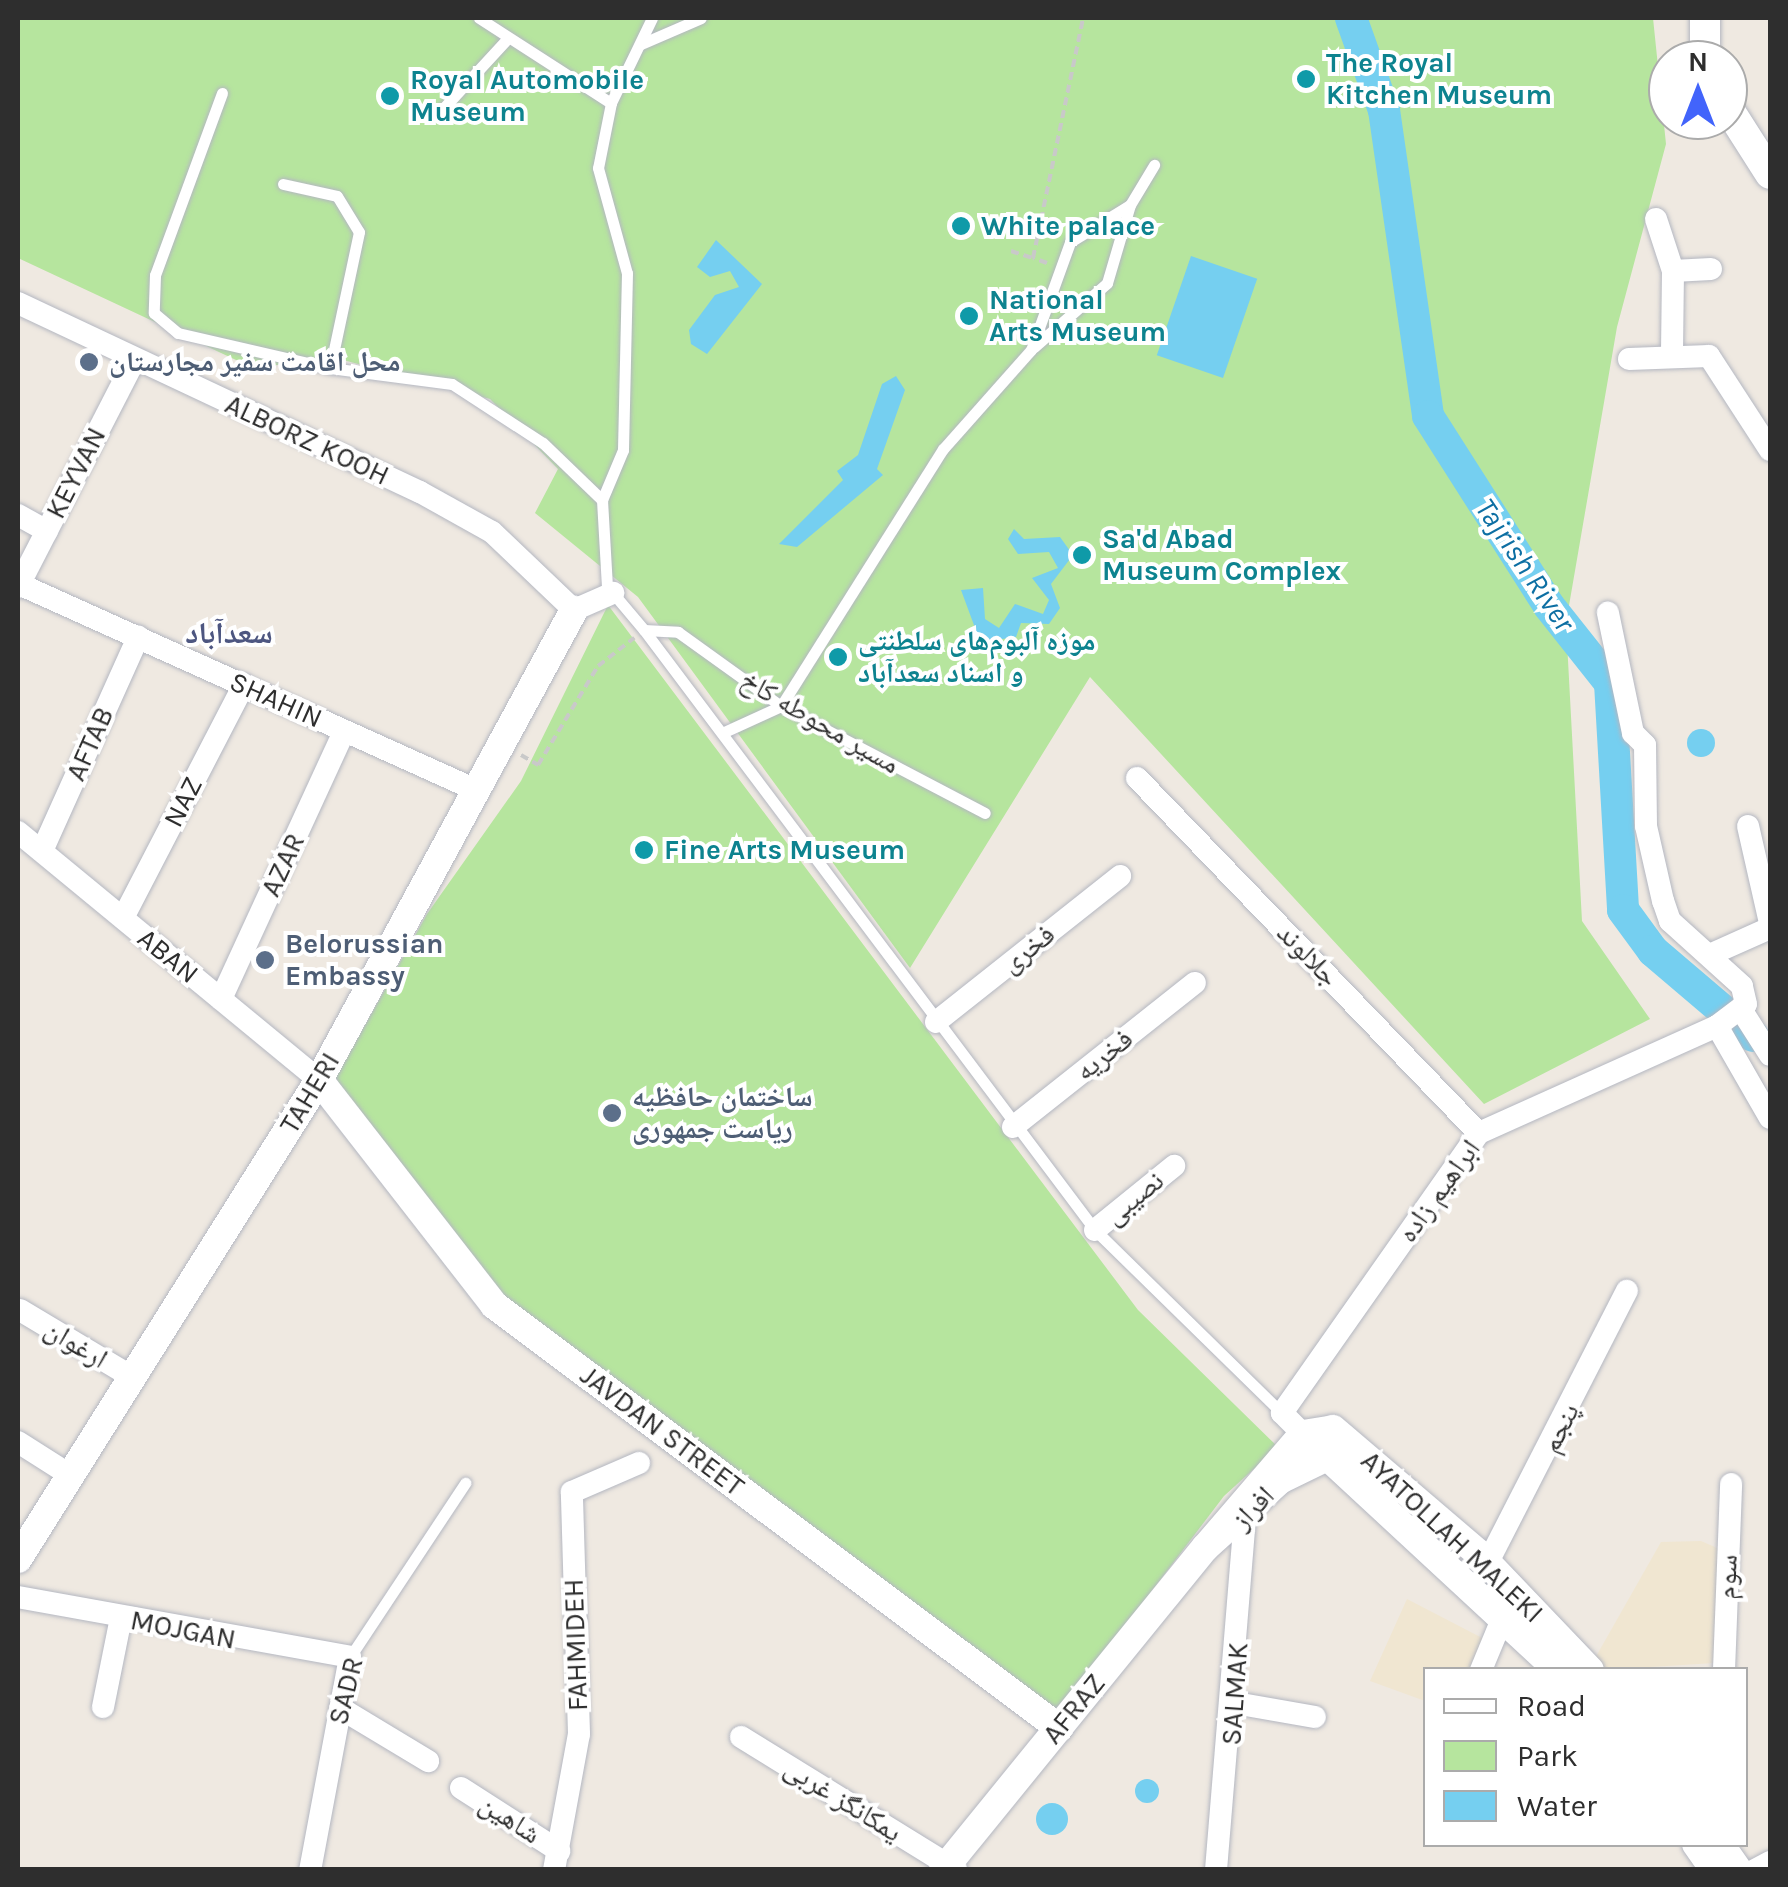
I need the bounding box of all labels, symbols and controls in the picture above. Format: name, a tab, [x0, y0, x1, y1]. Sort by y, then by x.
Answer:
north arrow	[1648, 40, 1748, 140]
text: N	[1688, 45, 1708, 78]
place label: The Royal Kitchen Museum	[1326, 46, 1552, 112]
place label: Royal Automobile Museum	[410, 63, 644, 129]
marker: The Royal Kitchen Museum	[1295, 68, 1317, 90]
marker: Royal Automobile Museum	[379, 85, 401, 107]
place label: White palace	[981, 209, 1155, 243]
marker: White palace	[950, 215, 972, 237]
place label: National Arts Museum	[989, 283, 1166, 349]
marker: National Arts Museum	[958, 305, 980, 327]
place label: محل اقامت سفیر مجارستان	[109, 345, 400, 379]
marker: محل اقامت سفیر مجارستان	[78, 351, 100, 373]
street label: ALBORZ KOOH	[220, 387, 394, 493]
street label: KEYVAN	[39, 422, 113, 524]
water label: Tajrish River	[1467, 492, 1583, 638]
place label: Sa'd Abad Museum Complex	[1102, 522, 1341, 588]
marker: Sa'd Abad Museum Complex	[1071, 544, 1093, 566]
district label: سعدآباد	[185, 615, 273, 651]
place label: موزه آلبوم‌های سلطنتی و اسناد سعدآباد	[858, 624, 1096, 690]
marker: موزه آلبوم‌های سلطنتی و اسناد سعدآباد	[827, 646, 849, 668]
street label: مسیر محوطه کاخ	[734, 663, 906, 781]
street label: SHAHIN	[225, 665, 327, 735]
street label: AFTAB	[59, 702, 121, 786]
street label: NAZ	[156, 771, 210, 833]
street label: AZAR	[254, 828, 312, 902]
place label: Fine Arts Museum	[664, 833, 905, 867]
marker: Fine Arts Museum	[633, 839, 655, 861]
street label: جلالوند	[1270, 916, 1346, 994]
street label: فخری	[994, 918, 1062, 980]
street label: ABAN	[131, 921, 205, 991]
place label: Belorussian Embassy	[285, 927, 443, 993]
marker: Belorussian Embassy	[254, 949, 276, 971]
street label: فخریه	[1068, 1022, 1140, 1088]
street label: TAHERI	[273, 1046, 347, 1140]
place label: ساختمان حافظیه ریاست جمهوری	[632, 1080, 813, 1146]
marker: ساختمان حافظیه ریاست جمهوری	[601, 1102, 623, 1124]
street label: ابراهیم زاده	[1391, 1133, 1487, 1249]
street label: نصیبی	[1097, 1164, 1171, 1232]
street label: ارغوان	[38, 1312, 114, 1376]
street label: JAVDAN STREET	[574, 1359, 750, 1503]
street label: پنجم	[1533, 1398, 1587, 1458]
street label: AYATOLLAH MALEKI	[1354, 1444, 1550, 1630]
street label: افراز	[1225, 1479, 1281, 1537]
street label: سوم	[1709, 1554, 1745, 1600]
street label: FAHMIDEH	[557, 1578, 595, 1712]
street label: MOJGAN	[128, 1603, 238, 1657]
street label: SALMAK	[1215, 1641, 1255, 1747]
street label: SADR	[321, 1654, 371, 1728]
street label: AFRAZ	[1036, 1667, 1112, 1751]
legend	[1423, 1667, 1748, 1847]
text: Road	[1517, 1688, 1586, 1724]
text: Park	[1517, 1738, 1578, 1774]
street label: یمکانگز غربی	[778, 1751, 908, 1849]
street label: شاهین	[473, 1787, 547, 1851]
text: Water	[1517, 1788, 1597, 1824]

